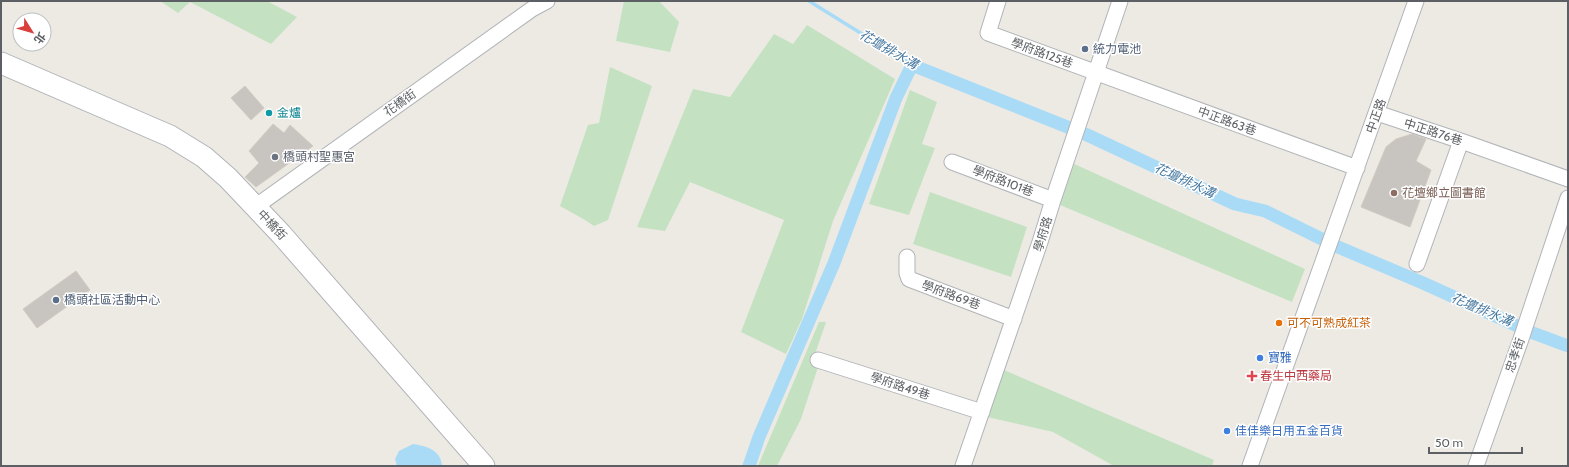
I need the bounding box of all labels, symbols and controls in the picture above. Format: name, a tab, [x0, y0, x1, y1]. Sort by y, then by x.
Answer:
north arrow	[12, 12, 52, 52]
water label: 花壇排水溝	[857, 26, 923, 73]
text: 北	[31, 29, 49, 47]
street label: 學府路125巷	[1009, 34, 1075, 71]
place label: 統力電池	[1093, 41, 1141, 56]
marker: 統力電池	[1080, 44, 1090, 54]
street label: 花橋街	[381, 86, 419, 119]
street label: 中正路	[1362, 96, 1389, 135]
street label: 中正路63巷	[1196, 103, 1259, 138]
place label: 金爐	[277, 105, 301, 120]
marker: 金爐	[264, 108, 274, 118]
street label: 中正路76巷	[1402, 115, 1464, 148]
place label: 橋頭村聖惠宮	[283, 149, 355, 164]
marker: 橋頭村聖惠宮	[270, 152, 280, 162]
water label: 花壇排水溝	[1152, 159, 1220, 202]
street label: 學府路101巷	[971, 162, 1036, 199]
place label: 花壇鄉立圖書館	[1402, 185, 1486, 200]
marker: 花壇鄉立圖書館	[1389, 188, 1399, 198]
street label: 中橋街	[255, 206, 290, 243]
street label: 學府路	[1030, 214, 1055, 253]
street label: 學府路69巷	[920, 277, 983, 312]
water label: 花壇排水溝	[1449, 289, 1517, 330]
place label: 橋頭社區活動中心	[64, 292, 160, 307]
marker: 橋頭社區活動中心	[51, 295, 61, 305]
place label: 可不可熟成紅茶	[1287, 315, 1371, 330]
marker: 可不可熟成紅茶	[1274, 318, 1284, 328]
street label: 忠孝街	[1502, 335, 1527, 374]
place label: 寶雅	[1268, 350, 1292, 365]
marker: 寶雅	[1255, 353, 1265, 363]
place label: 春生中西藥局	[1260, 368, 1332, 383]
street label: 學府路49巷	[868, 369, 932, 402]
marker: 春生中西藥局	[1247, 371, 1257, 381]
place label: 佳佳樂日用五金百貨	[1235, 423, 1343, 438]
marker: 佳佳樂日用五金百貨	[1222, 426, 1232, 436]
scale bar	[1429, 429, 1522, 455]
text: 50 m	[1435, 435, 1463, 450]

